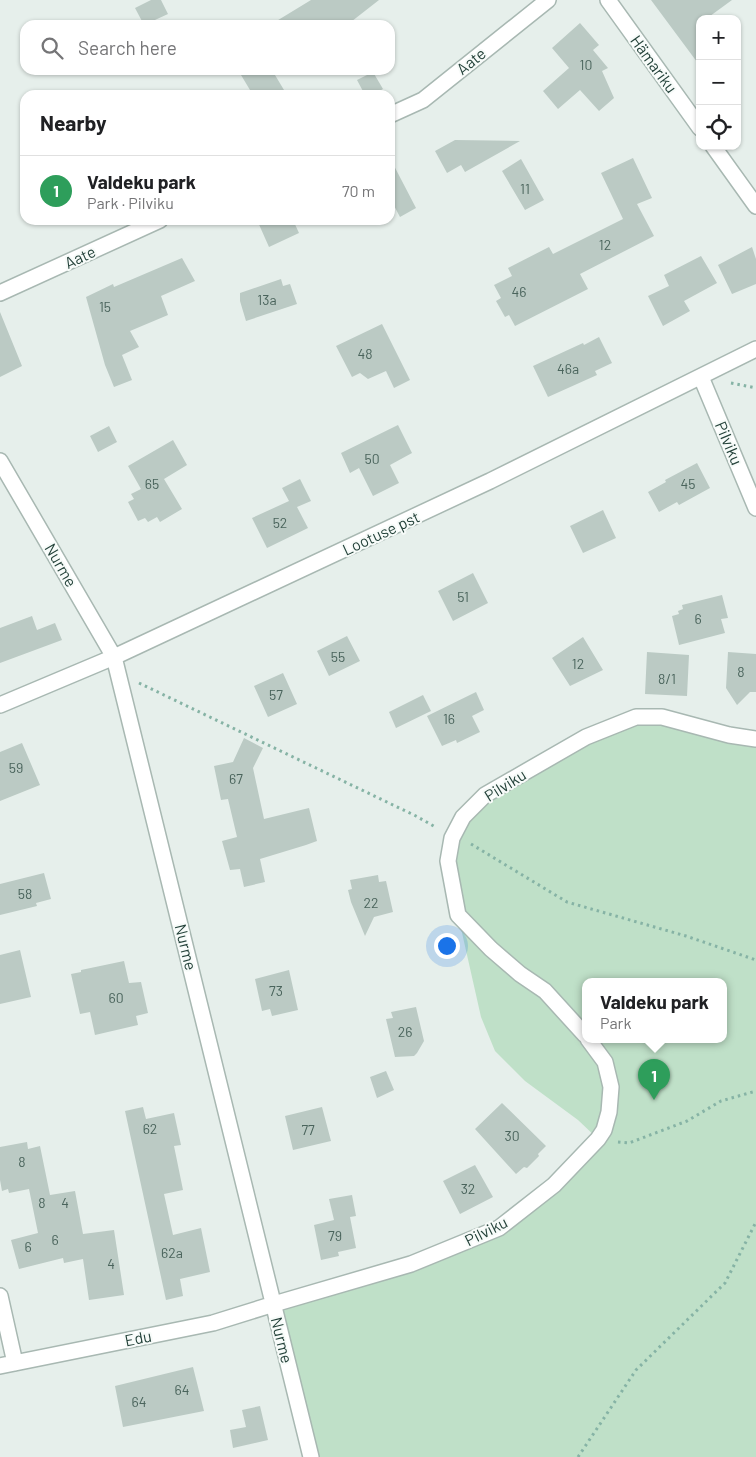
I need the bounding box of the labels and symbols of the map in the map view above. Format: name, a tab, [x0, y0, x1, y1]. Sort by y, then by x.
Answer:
street label: Hämariku	[627, 31, 682, 96]
street label: Aate	[452, 43, 489, 78]
house number: 10	[580, 56, 592, 73]
house number: 11	[520, 180, 530, 197]
house number: 12	[599, 236, 611, 253]
street label: Aate	[61, 241, 98, 272]
house number: 46	[512, 283, 526, 300]
house number: 13a	[257, 291, 277, 308]
house number: 15	[99, 298, 111, 315]
house number: 48	[357, 345, 373, 362]
house number: 46a	[557, 360, 579, 377]
street label: Pilviku	[712, 418, 747, 467]
house number: 50	[364, 450, 380, 467]
house number: 65	[145, 475, 159, 492]
house number: 45	[681, 475, 695, 492]
street label: Lootuse pst	[339, 506, 422, 559]
house number: 52	[273, 514, 287, 531]
street label: Nurme	[41, 540, 81, 590]
house number: 51	[457, 588, 469, 605]
house number: 6	[694, 610, 702, 627]
house number: 55	[331, 648, 345, 665]
house number: 12	[572, 655, 584, 672]
house number: 8	[737, 663, 745, 680]
house number: 8/1	[658, 670, 676, 687]
house number: 57	[269, 686, 283, 703]
house number: 16	[443, 710, 455, 727]
house number: 59	[9, 759, 23, 776]
street label: Pilviku	[480, 764, 529, 805]
house number: 67	[229, 770, 243, 787]
house number: 58	[18, 885, 32, 902]
house number: 22	[363, 894, 379, 911]
street label: Nurme	[172, 922, 201, 972]
your location	[434, 933, 460, 959]
house number: 73	[269, 982, 283, 999]
house number: 60	[108, 989, 124, 1006]
house number: 26	[398, 1023, 412, 1040]
pin: 1	[638, 1059, 670, 1100]
house number: 62	[143, 1120, 157, 1137]
house number: 77	[301, 1121, 315, 1138]
house number: 30	[504, 1127, 520, 1144]
house number: 8	[18, 1153, 26, 1170]
house number: 32	[461, 1180, 475, 1197]
house number: 8	[38, 1194, 46, 1211]
house number: 4	[61, 1194, 69, 1211]
street label: Pilviku	[461, 1212, 510, 1249]
house number: 79	[328, 1227, 342, 1244]
house number: 6	[51, 1231, 59, 1248]
house number: 6	[24, 1238, 32, 1255]
house number: 62a	[161, 1244, 183, 1261]
house number: 4	[107, 1255, 115, 1272]
street label: Nurme	[268, 1315, 297, 1365]
street label: Edu	[123, 1326, 153, 1349]
house number: 64	[175, 1381, 189, 1398]
house number: 64	[132, 1393, 146, 1410]

